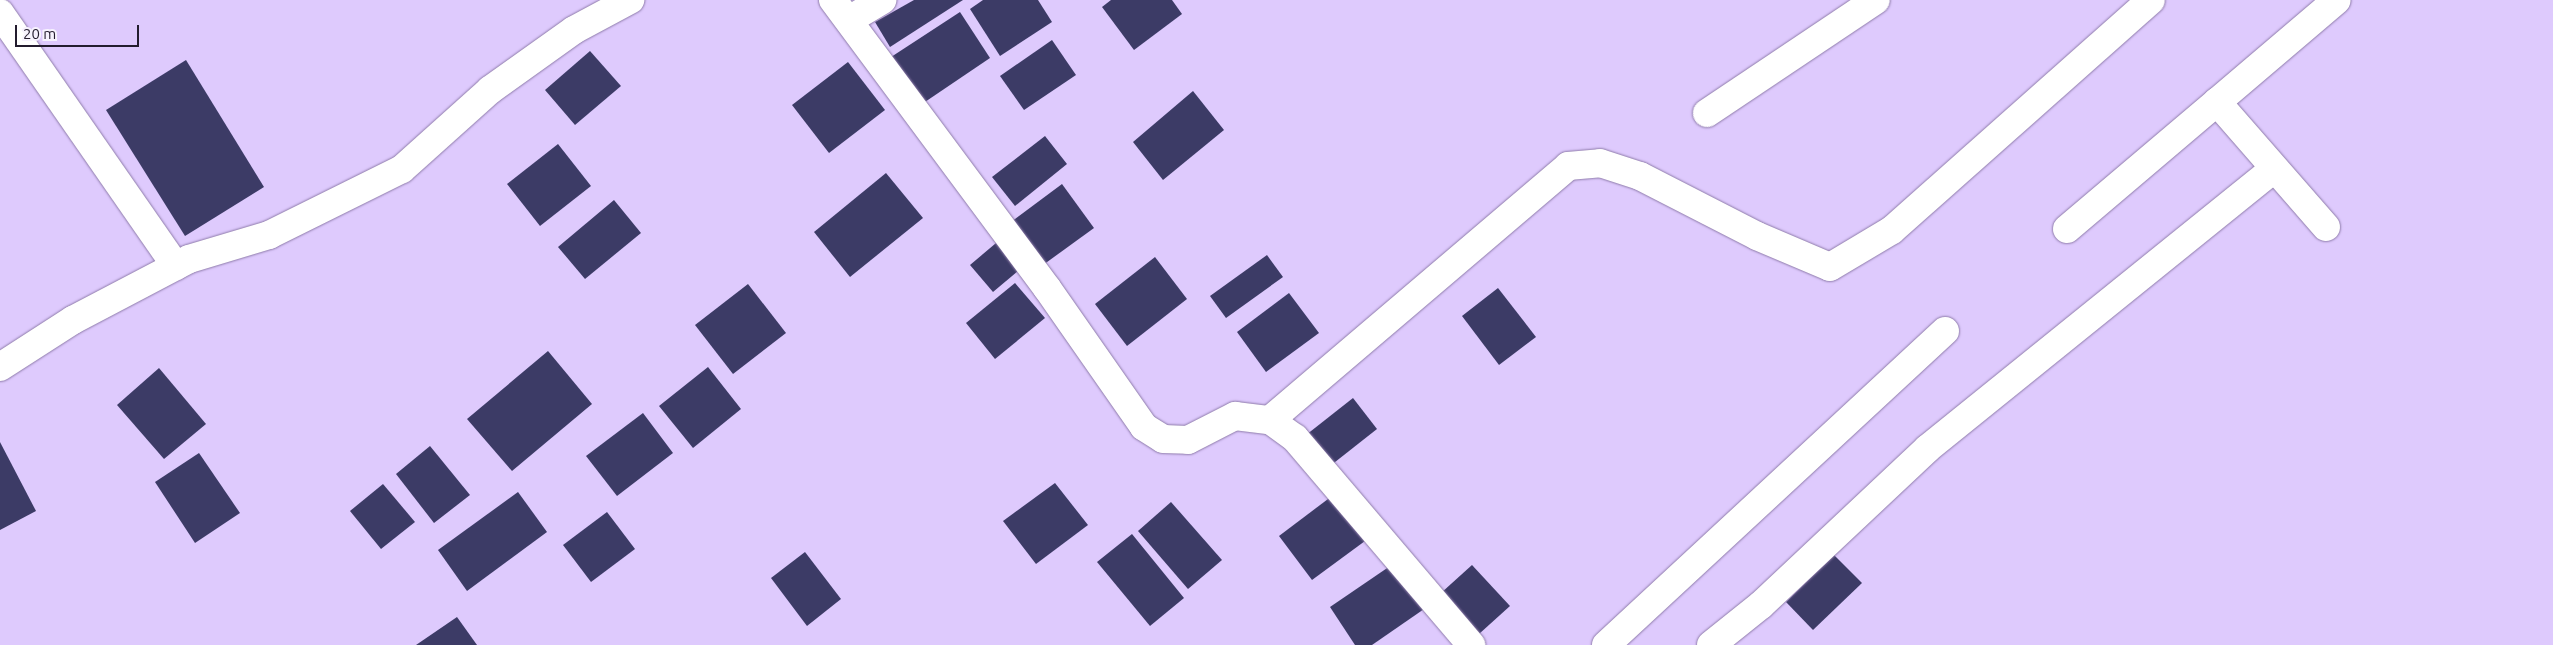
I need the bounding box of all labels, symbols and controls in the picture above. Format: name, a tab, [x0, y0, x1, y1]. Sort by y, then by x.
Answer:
scale bar	[18, 15, 141, 47]
text: 20 m	[23, 25, 56, 42]

